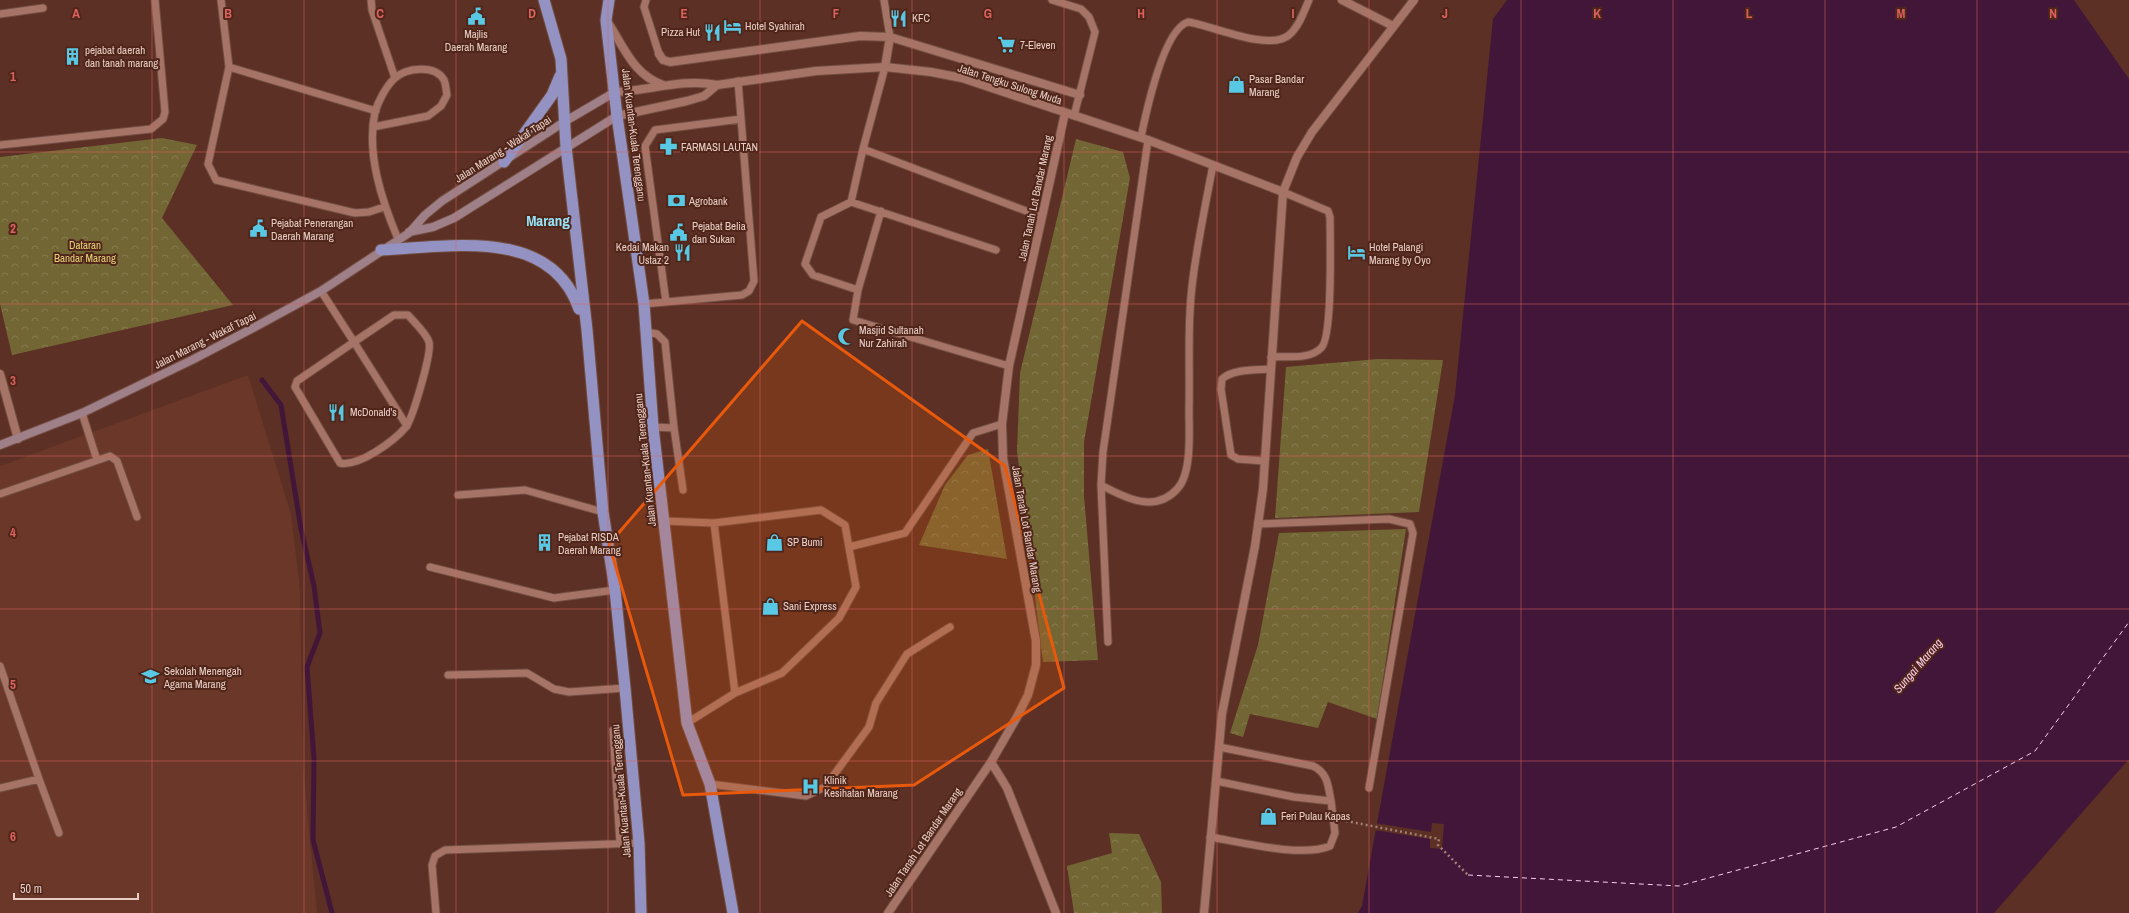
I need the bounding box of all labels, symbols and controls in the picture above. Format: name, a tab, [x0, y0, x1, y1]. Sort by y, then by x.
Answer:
text: A	[72, 5, 80, 22]
text: B	[224, 5, 232, 22]
text: C	[376, 5, 384, 22]
text: D	[528, 5, 536, 22]
text: E	[680, 5, 688, 22]
text: F	[833, 5, 840, 22]
text: G	[984, 5, 992, 22]
text: H	[1137, 5, 1145, 22]
text: I	[1292, 5, 1295, 22]
text: J	[1442, 5, 1448, 22]
text: K	[1593, 5, 1601, 22]
text: L	[1746, 5, 1753, 22]
text: M	[1897, 5, 1906, 22]
text: N	[2049, 5, 2057, 22]
public building icon: Majlis Daerah Marang	[466, 6, 486, 26]
restaurant icon: KFC	[889, 8, 909, 28]
place label: KFC	[912, 11, 931, 25]
hotel icon: Hotel Syahirah	[722, 16, 742, 36]
place label: Hotel Syahirah	[745, 19, 805, 33]
restaurant icon: Pizza Hut	[703, 22, 723, 42]
place label: Pizza Hut	[661, 25, 700, 39]
place label: Majlis Daerah Marang	[445, 27, 507, 54]
supermarket icon: 7-Eleven	[997, 35, 1017, 55]
place label: 7-Eleven	[1020, 38, 1056, 52]
place label: pejabat daerah dan tanah marang	[85, 43, 158, 70]
building icon: pejabat daerah dan tanah marang	[62, 46, 82, 66]
street label: Jalan Tengku Sulong Muda	[956, 61, 1064, 107]
text: 1	[10, 68, 16, 85]
street label: Jalan Kuantan-Kuala Terengganu	[619, 68, 649, 202]
place label: Pasar Bandar Marang	[1249, 72, 1304, 99]
shop icon: Pasar Bandar Marang	[1226, 75, 1246, 95]
street label: Jalan Marang - Wakaf Tapai	[452, 112, 554, 186]
street label: Jalan Tanah Lot Bandar Marang	[1015, 134, 1055, 262]
pharmacy icon: FARMASI LAUTAN	[658, 137, 678, 157]
place label: FARMASI LAUTAN	[681, 140, 758, 154]
bank icon: Agrobank	[666, 191, 686, 211]
place label: Agrobank	[688, 194, 728, 208]
district label: Marang	[526, 210, 570, 231]
place label: Pejabat Penerangan Daerah Marang	[271, 216, 353, 243]
public building icon: Pejabat Penerangan Daerah Marang	[248, 219, 268, 239]
place label: Pejabat Belia dan Sukan	[692, 219, 746, 246]
text: 2	[10, 220, 16, 237]
public building icon: Pejabat Belia dan Sukan	[669, 222, 689, 242]
park label: Dataran Bandar Marang	[54, 238, 116, 265]
place label: Kedai Makan Ustaz 2	[616, 240, 669, 267]
place label: Hotel Palangi Marang by Oyo	[1369, 240, 1431, 267]
restaurant icon: Kedai Makan Ustaz 2	[672, 243, 692, 263]
hotel icon: Hotel Palangi Marang by Oyo	[1346, 243, 1366, 263]
street label: Jalan Marang - Wakaf Tapai	[152, 308, 258, 372]
place label: Masjid Sultanah Nur Zahirah	[859, 323, 924, 350]
mosque icon: Masjid Sultanah Nur Zahirah	[836, 326, 856, 346]
text: 3	[10, 372, 16, 389]
street label: Jalan Kuantan-Kuala Terengganu	[631, 393, 659, 527]
restaurant icon: McDonald's	[327, 402, 347, 422]
place label: McDonald's	[350, 405, 397, 419]
street label: Jalan Tanah Lot Bandar Marang	[1009, 465, 1045, 593]
text: 4	[10, 524, 16, 541]
place label: Pejabat RISDA Daerah Marang	[558, 530, 621, 557]
shop icon: SP Bumi	[764, 532, 784, 552]
building icon: Pejabat RISDA Daerah Marang	[535, 533, 555, 553]
place label: SP Bumi	[787, 535, 822, 549]
shop icon: Sani Express	[760, 596, 780, 616]
place label: Sani Express	[783, 599, 837, 613]
water label: Sungai Marang	[1890, 635, 1946, 697]
place label: Sekolah Menengah Agama Marang	[163, 664, 242, 691]
school or university icon: Sekolah Menengah Agama Marang	[141, 667, 161, 687]
text: 5	[10, 676, 16, 693]
street label: Jalan Kuantan-Kuala Terengganu	[608, 724, 634, 858]
place label: Klinik Kesihatan Marang	[824, 773, 898, 800]
hospital icon: Klinik Kesihatan Marang	[801, 776, 821, 796]
street label: Jalan Tanah Lot Bandar Marang	[881, 785, 965, 899]
shop icon: Feri Pulau Kapas	[1258, 806, 1278, 826]
place label: Feri Pulau Kapas	[1281, 809, 1351, 823]
text: 6	[10, 828, 16, 845]
scale bar	[14, 875, 138, 901]
text: 50 m	[20, 881, 42, 897]

